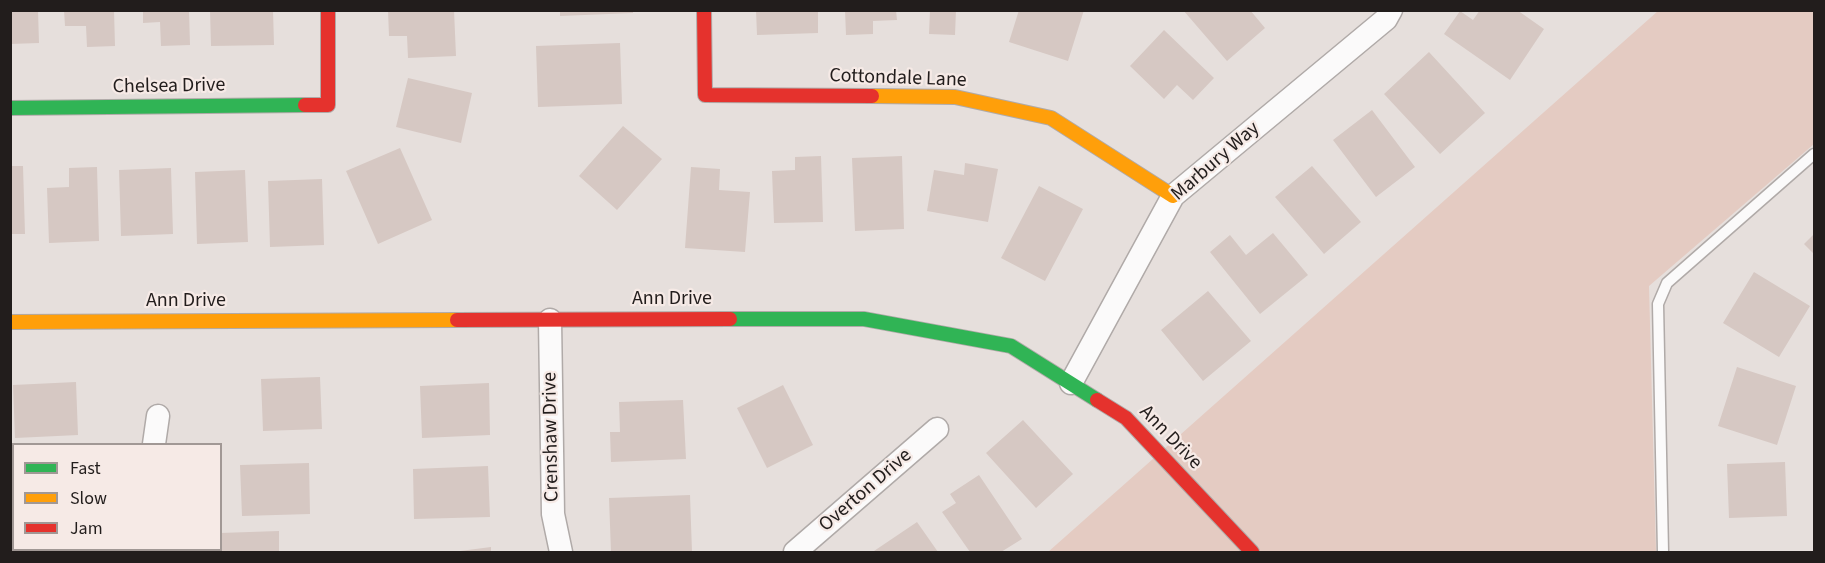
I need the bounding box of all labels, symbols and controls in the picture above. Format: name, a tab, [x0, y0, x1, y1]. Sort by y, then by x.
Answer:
street label: Cottondale Lane	[829, 65, 967, 93]
street label: Chelsea Drive	[112, 74, 226, 100]
street label: Marbury Way	[1167, 117, 1265, 207]
street label: Ann Drive	[632, 288, 712, 312]
street label: Ann Drive	[146, 290, 226, 314]
street label: Crenshaw Drive	[539, 372, 565, 502]
street label: Ann Drive	[1134, 401, 1206, 475]
legend	[12, 443, 222, 551]
street label: Overton Drive	[815, 444, 917, 538]
text: Fast	[70, 456, 101, 481]
text: Slow	[70, 486, 107, 511]
text: Jam	[70, 516, 103, 541]

